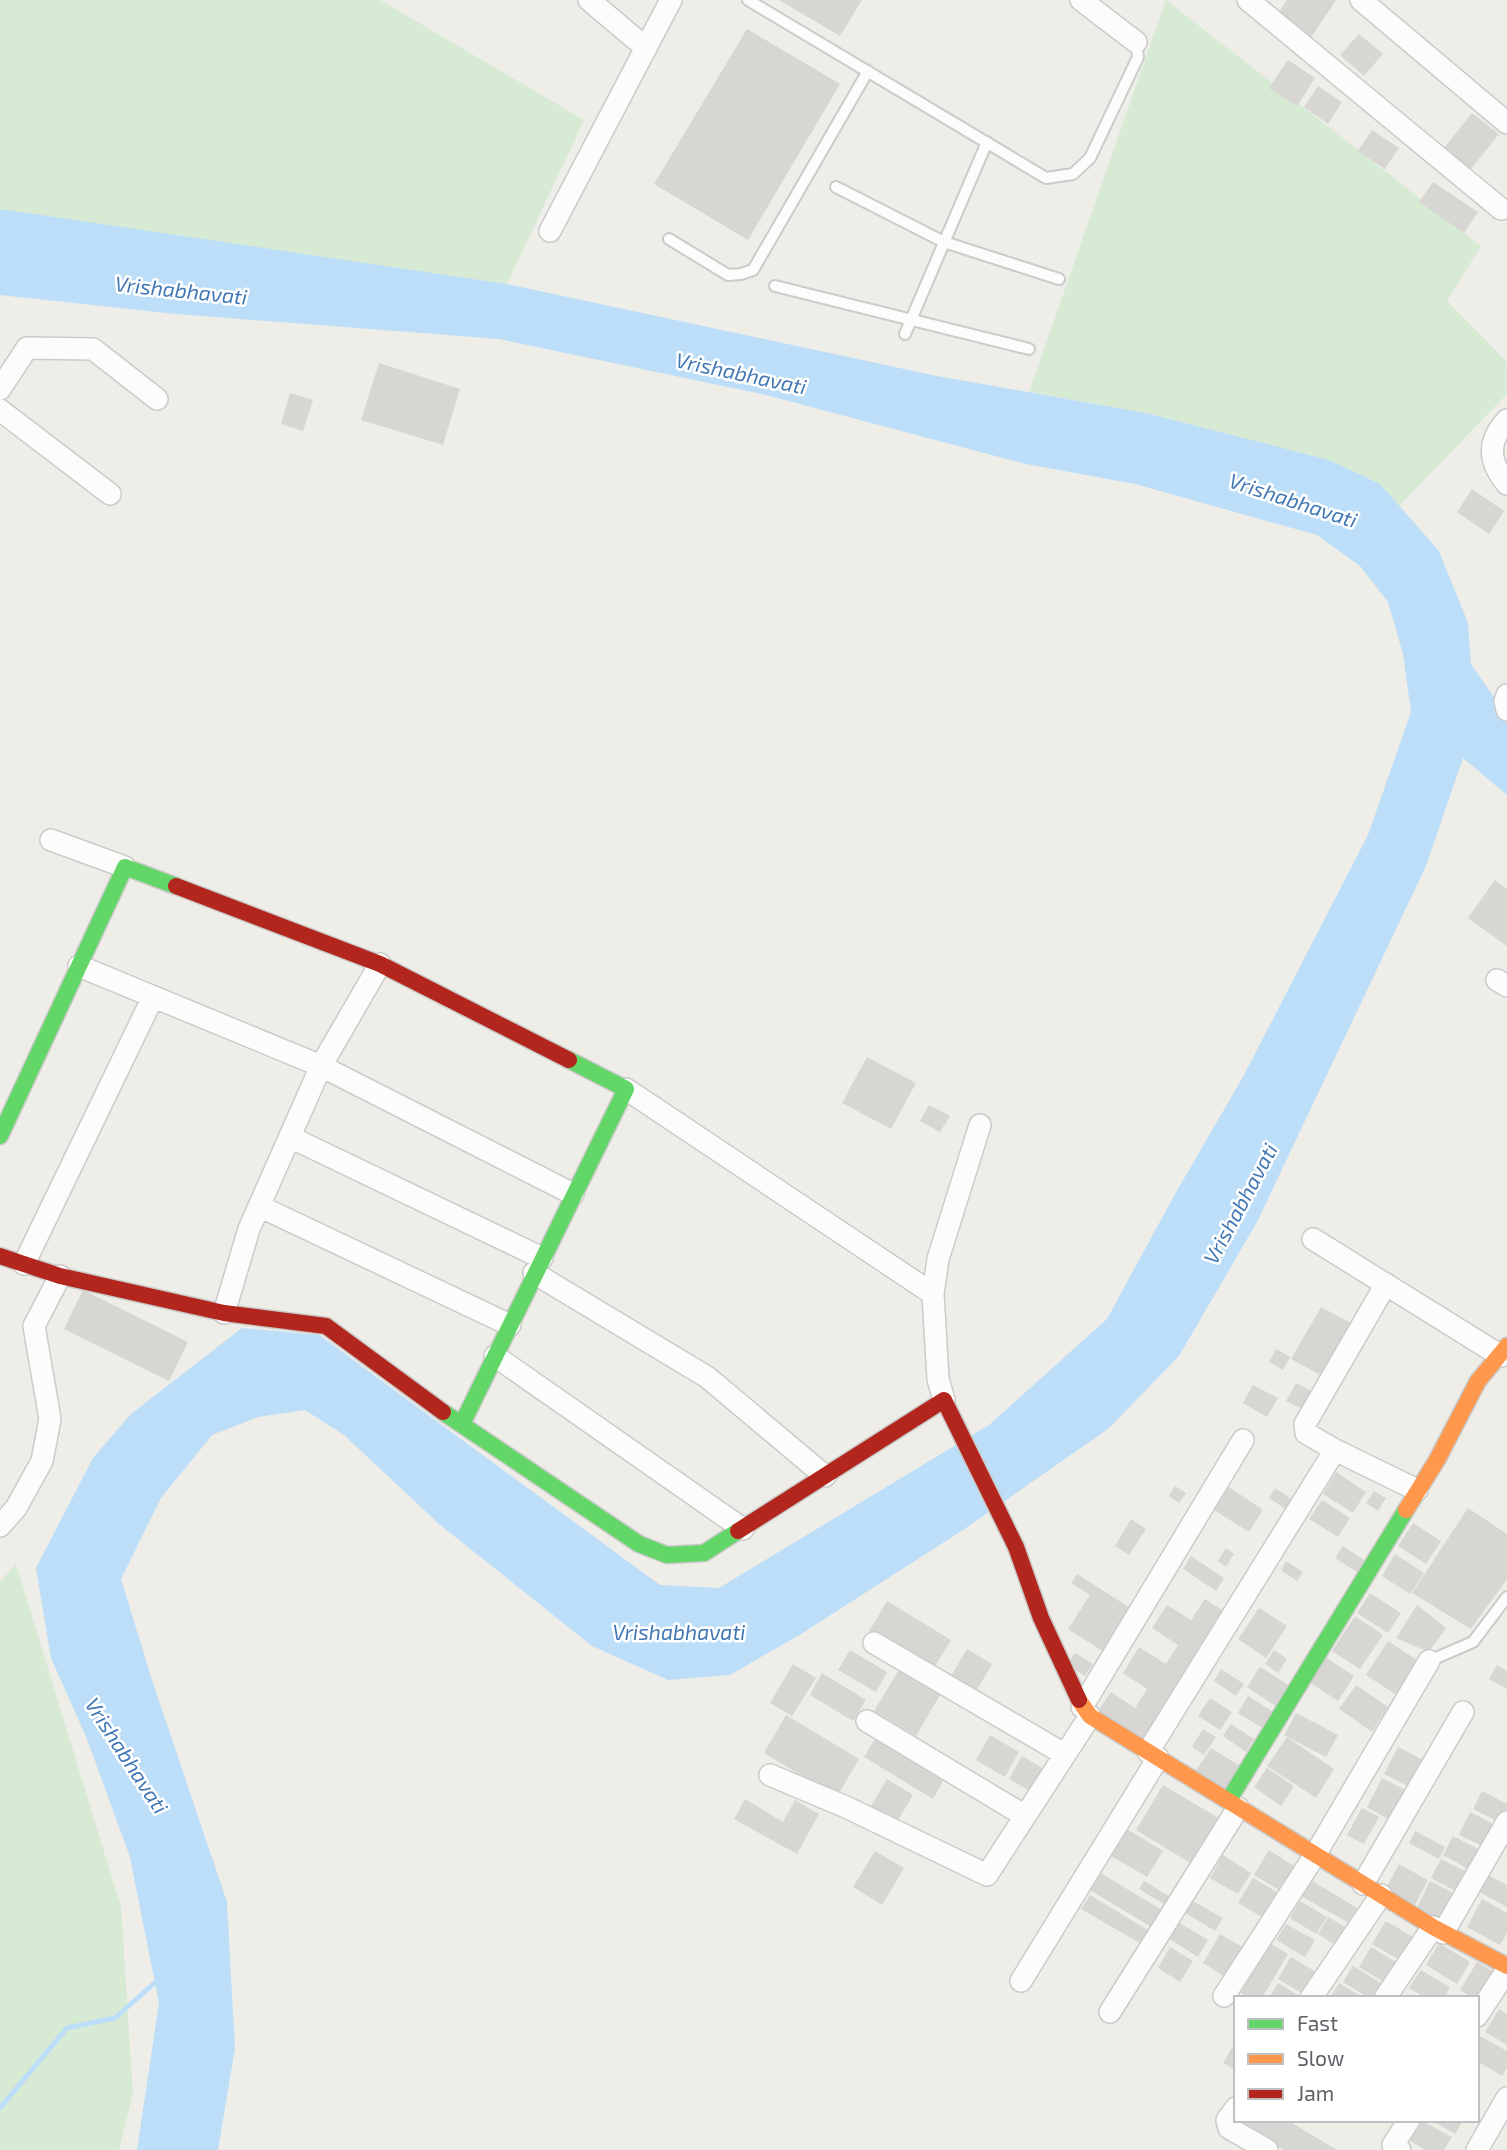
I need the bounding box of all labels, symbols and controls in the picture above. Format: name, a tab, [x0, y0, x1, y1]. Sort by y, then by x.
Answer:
water label: Vrishabhavati	[114, 270, 249, 309]
water label: Vrishabhavati	[674, 346, 809, 399]
water label: Vrishabhavati	[1226, 467, 1361, 532]
water label: Vrishabhavati	[1197, 1139, 1282, 1268]
water label: Vrishabhavati	[613, 1619, 745, 1644]
water label: Vrishabhavati	[81, 1693, 174, 1818]
legend	[1234, 1996, 1479, 2122]
text: Fast	[1297, 2010, 1338, 2035]
text: Slow	[1297, 2045, 1344, 2070]
text: Jam	[1297, 2080, 1334, 2105]

